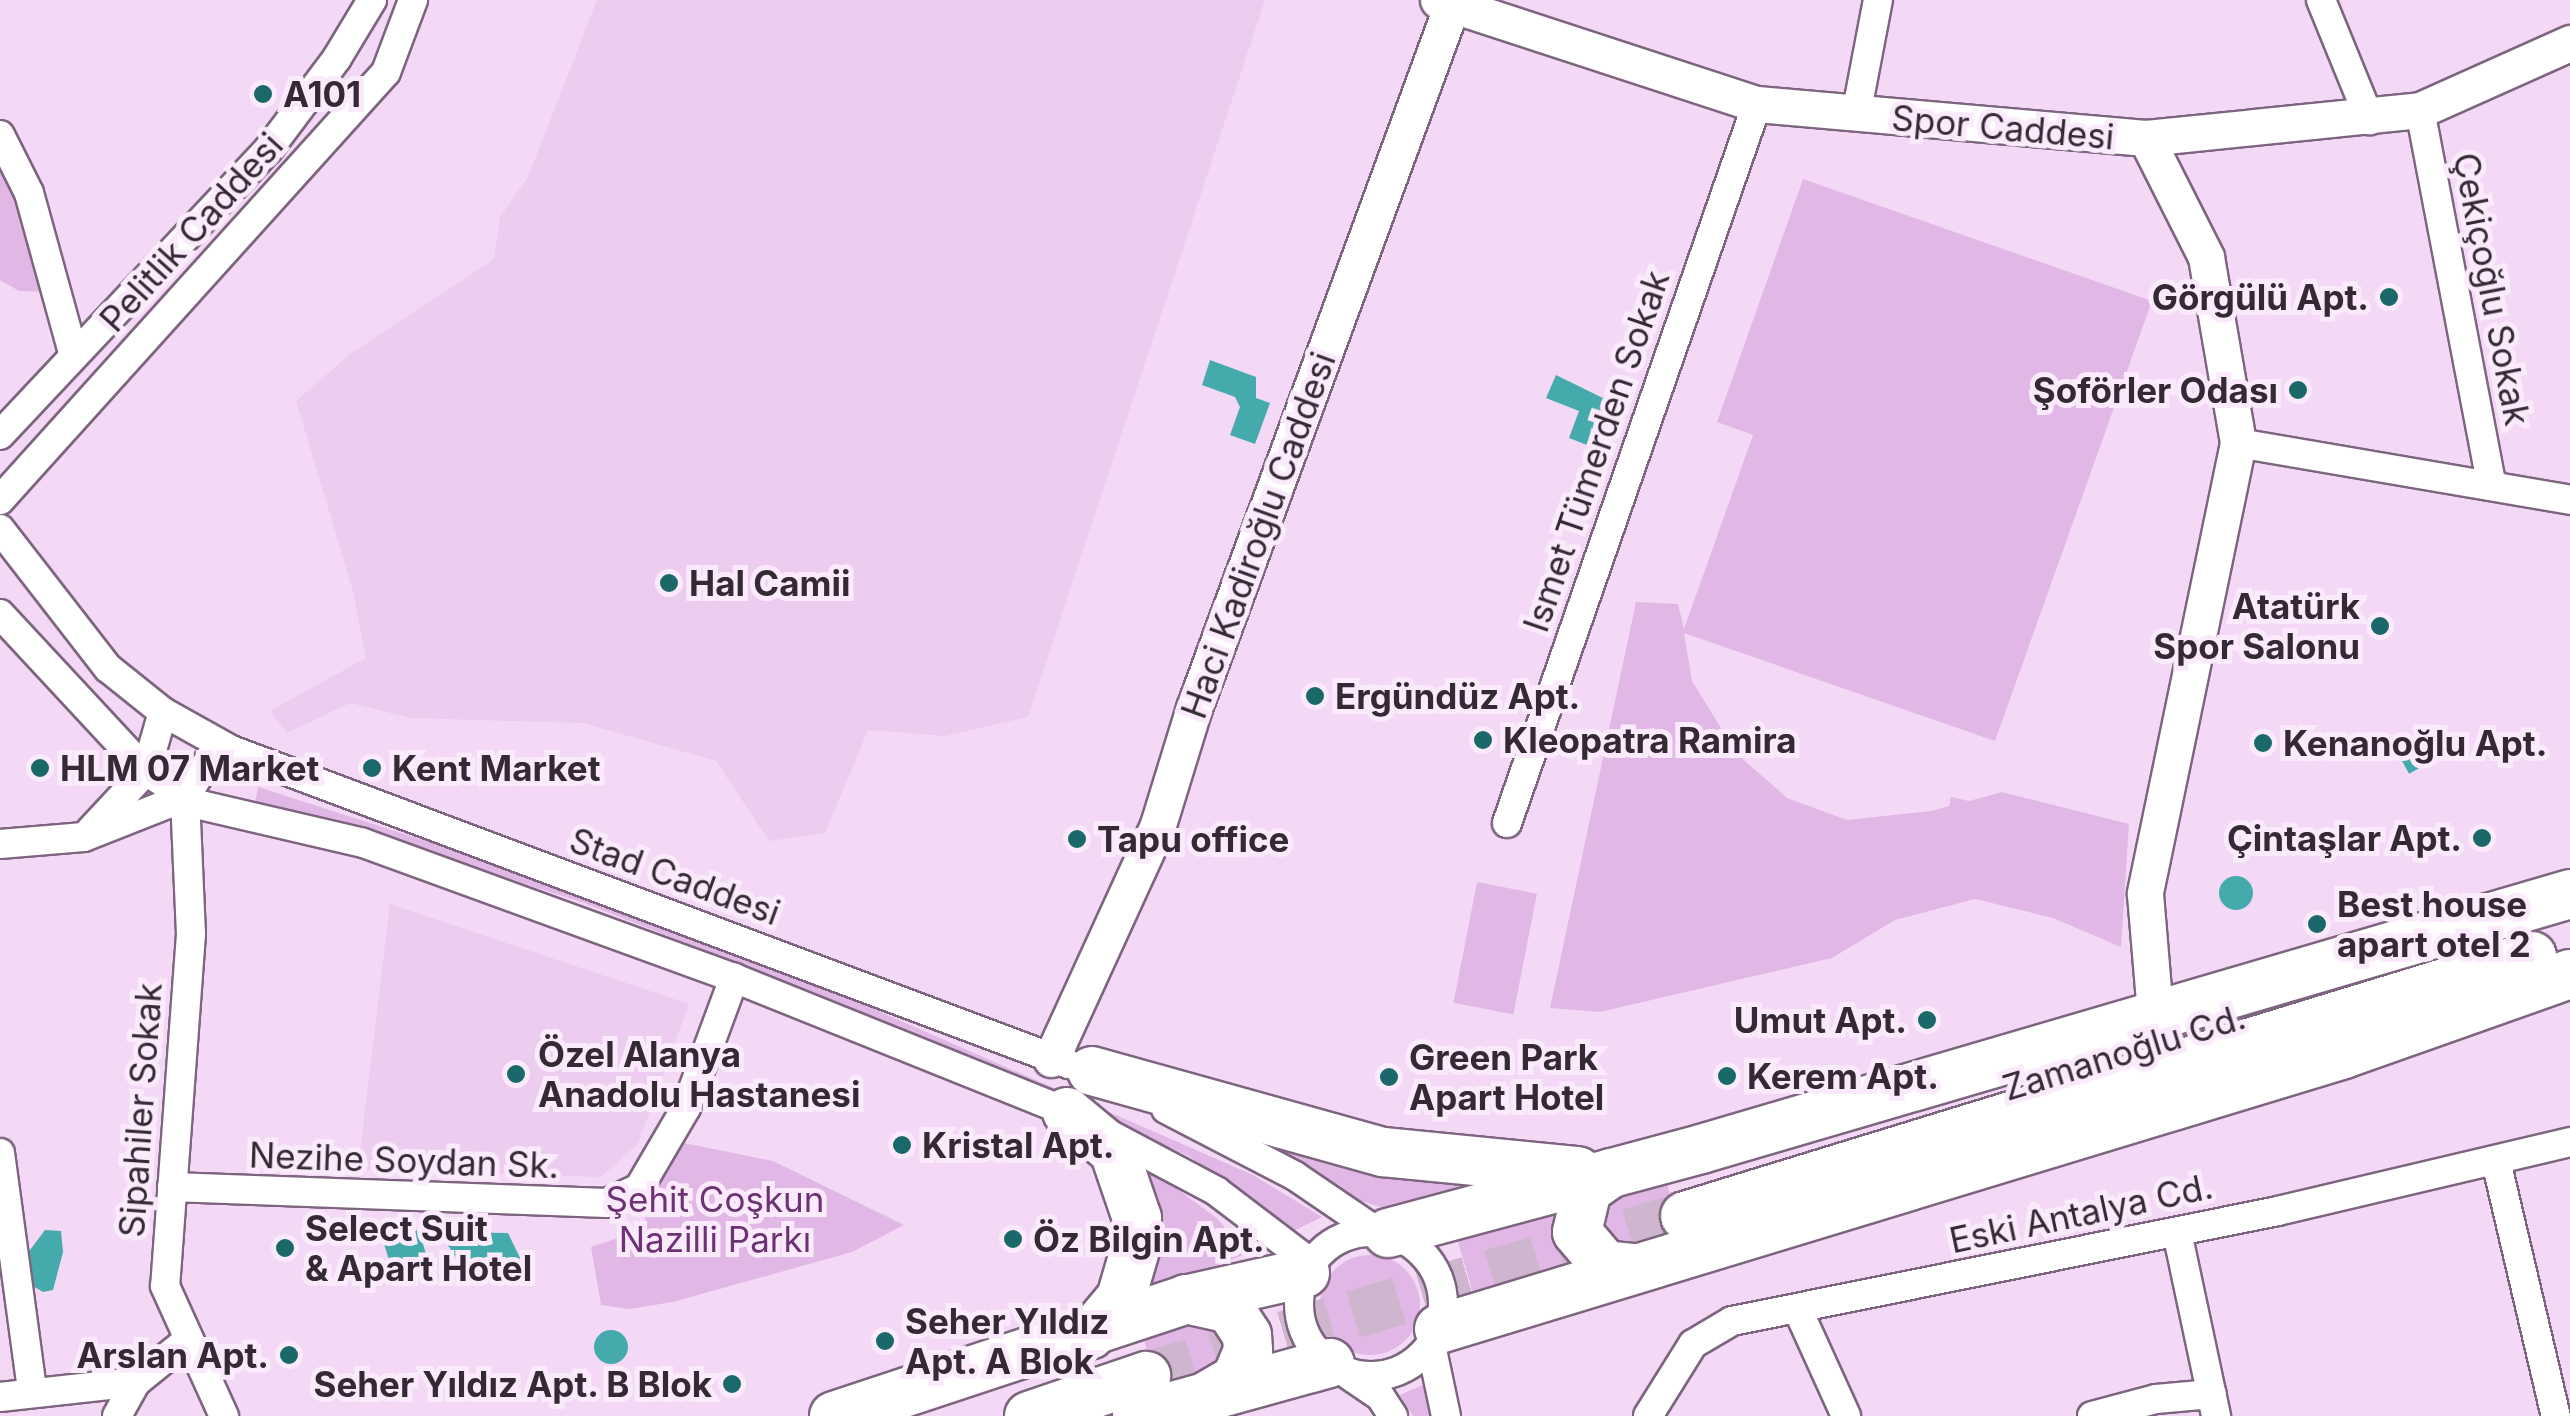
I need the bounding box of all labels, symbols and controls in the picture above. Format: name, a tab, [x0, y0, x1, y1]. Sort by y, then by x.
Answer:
place label: A101	[283, 73, 361, 115]
marker: A101	[252, 83, 274, 105]
street label: Spor Caddesi	[1890, 96, 2116, 158]
street label: Pelitlik Caddesi	[91, 124, 291, 340]
street label: Çekiçoğlu Sokak	[2445, 149, 2539, 429]
street label: Ismet Tümerden Sokak	[1514, 265, 1678, 637]
place label: Görgülü Apt.	[2152, 276, 2369, 318]
marker: Görgülü Apt.	[2378, 286, 2400, 308]
street label: Haci Kadiroğlu Caddesi	[1172, 346, 1344, 724]
place label: Şoförler Odası	[2033, 369, 2278, 411]
marker: Şoförler Odası	[2287, 379, 2309, 401]
place label: Hal Camii	[689, 562, 850, 604]
marker: Hal Camii	[658, 572, 680, 594]
place label: Atatürk Spor Salonu	[2153, 585, 2360, 667]
marker: Atatürk Spor Salonu	[2369, 615, 2391, 637]
place label: Ergündüz Apt.	[1335, 675, 1580, 717]
marker: Ergündüz Apt.	[1304, 685, 1326, 707]
place label: Kleopatra Ramira	[1503, 719, 1797, 761]
place label: Kenanoğlu Apt.	[2283, 722, 2547, 764]
marker: Kleopatra Ramira	[1472, 729, 1494, 751]
marker: Kenanoğlu Apt.	[2252, 732, 2274, 754]
place label: HLM 07 Market	[60, 747, 319, 789]
place label: Kent Market	[392, 747, 600, 789]
marker: HLM 07 Market	[29, 757, 51, 779]
marker: Kent Market	[361, 757, 383, 779]
place label: Çintaşlar Apt.	[2227, 817, 2462, 859]
place label: Tapu office	[1097, 818, 1289, 860]
street label: Stad Caddesi	[564, 819, 786, 933]
marker: Çintaşlar Apt.	[2471, 827, 2493, 849]
marker: Tapu office	[1066, 828, 1088, 850]
place label: Best house apart otel 2	[2337, 883, 2531, 965]
marker: Best house apart otel 2	[2306, 913, 2328, 935]
street label: Sipahiler Sokak	[110, 981, 170, 1239]
street label: Zamanoğlu Cd.	[1998, 995, 2250, 1109]
place label: Umut Apt.	[1734, 999, 1907, 1041]
marker: Umut Apt.	[1916, 1009, 1938, 1031]
place label: Özel Alanya Anadolu Hastanesi	[538, 1033, 860, 1115]
place label: Green Park Apart Hotel	[1409, 1036, 1604, 1118]
place label: Kerem Apt.	[1747, 1055, 1939, 1097]
marker: Özel Alanya Anadolu Hastanesi	[503, 1061, 529, 1087]
marker: Kerem Apt.	[1716, 1065, 1738, 1087]
marker: Green Park Apart Hotel	[1378, 1066, 1400, 1088]
place label: Kristal Apt.	[922, 1124, 1115, 1166]
street label: Nezihe Soydan Sk.	[248, 1134, 560, 1186]
marker: Kristal Apt.	[891, 1134, 913, 1156]
street label: Eski Antalya Cd.	[1946, 1165, 2216, 1261]
park label: Şehit Coşkun Nazilli Parkı	[606, 1178, 824, 1260]
place label: Select Suit & Apart Hotel	[305, 1207, 532, 1289]
place label: Öz Bilgin Apt.	[1033, 1218, 1265, 1260]
marker: Öz Bilgin Apt.	[1002, 1228, 1024, 1250]
marker: Select Suit & Apart Hotel	[274, 1237, 296, 1259]
place label: Seher Yıldız Apt. A Blok	[905, 1300, 1109, 1382]
marker: Seher Yıldız Apt. A Blok	[874, 1330, 896, 1352]
place label: Arslan Apt.	[76, 1334, 269, 1376]
marker: Arslan Apt.	[278, 1344, 300, 1366]
place label: Seher Yıldız Apt. B Blok	[312, 1363, 712, 1405]
marker: Seher Yıldız Apt. B Blok	[721, 1373, 743, 1395]

